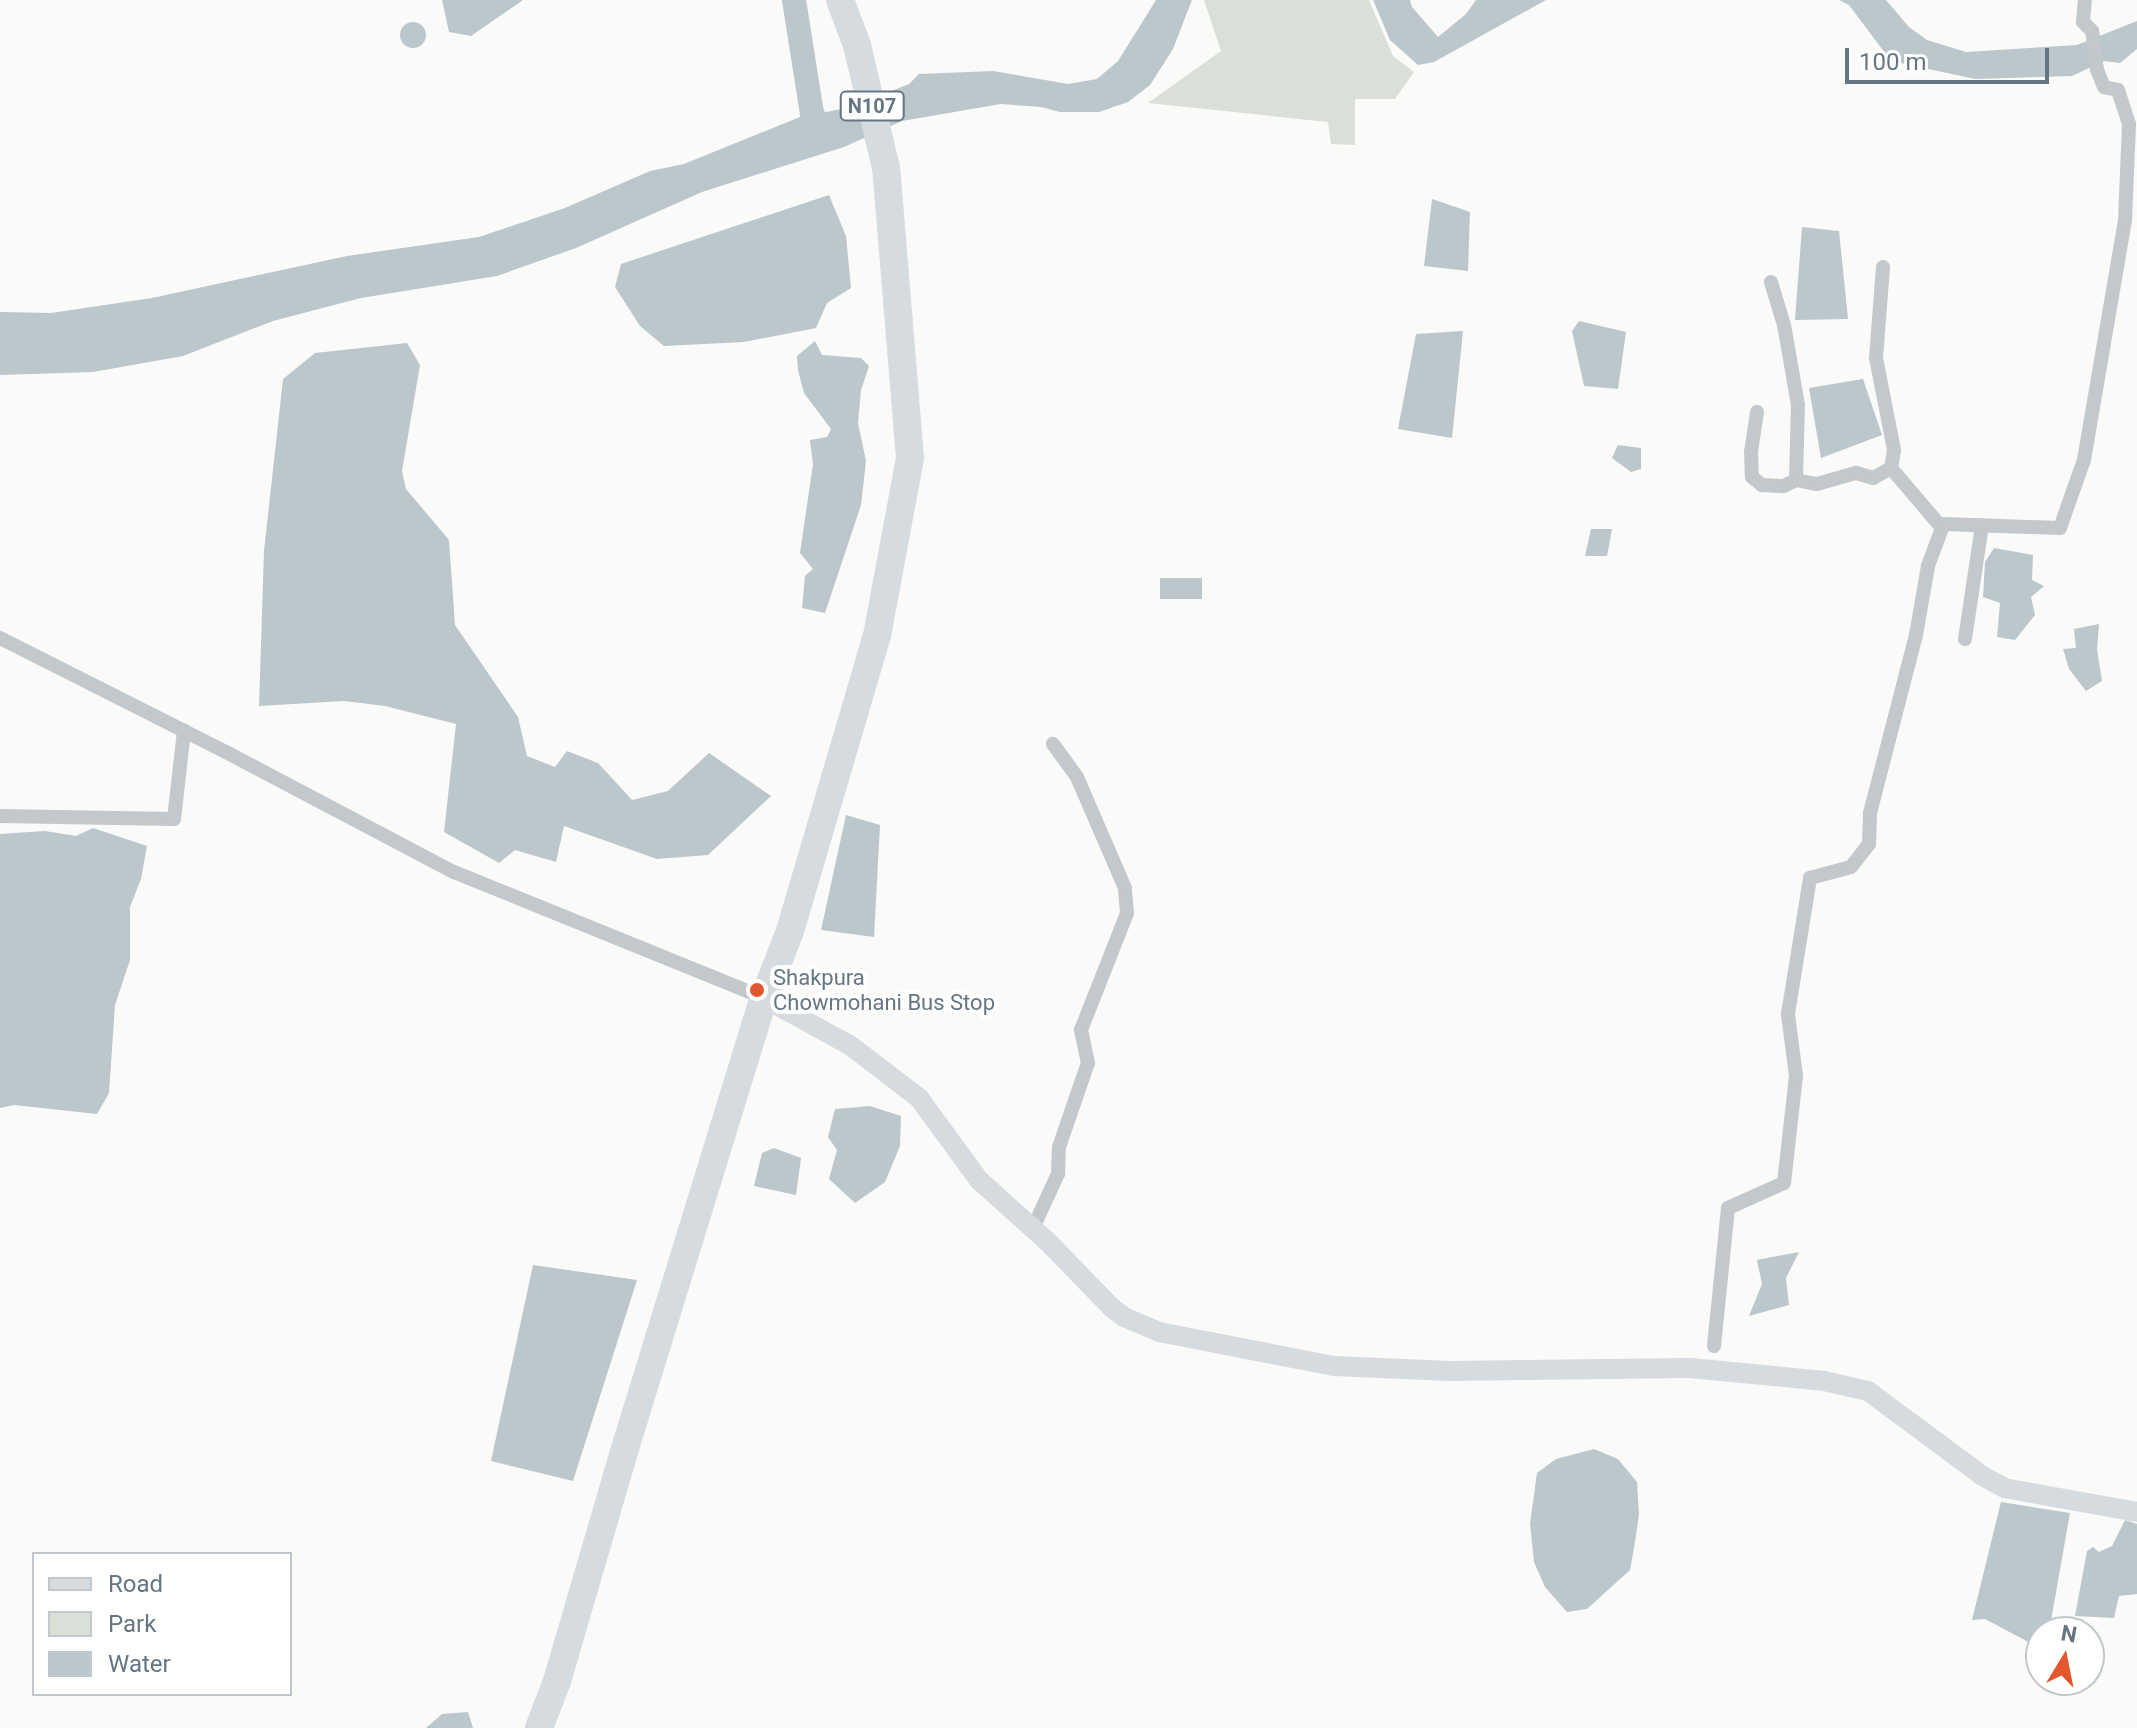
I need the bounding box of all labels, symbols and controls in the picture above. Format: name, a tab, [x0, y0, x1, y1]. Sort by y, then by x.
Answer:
scale bar	[1849, 32, 2053, 82]
text: 100 m	[1859, 48, 1926, 76]
road number: N107	[838, 90, 906, 122]
place label: Shakpura Chowmohani Bus Stop	[773, 964, 995, 1016]
marker: Shakpura Chowmohani Bus Stop	[748, 981, 766, 999]
legend	[32, 1552, 292, 1696]
text: Road	[108, 1570, 163, 1598]
text: Park	[108, 1610, 156, 1638]
north arrow	[2025, 1616, 2105, 1696]
text: N	[2059, 1620, 2079, 1648]
text: Water	[108, 1650, 171, 1678]

